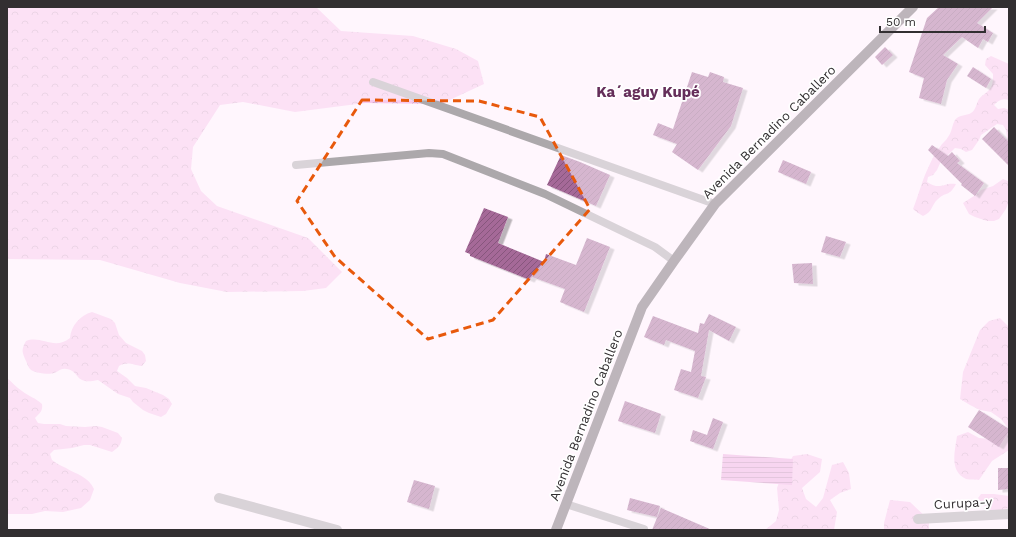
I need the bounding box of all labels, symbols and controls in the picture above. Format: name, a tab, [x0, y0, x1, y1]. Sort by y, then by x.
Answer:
scale bar	[880, 8, 985, 34]
text: 50 m	[886, 15, 916, 29]
street label: Avenida Bernadino Caballero	[699, 62, 839, 202]
district label: Ka´aguy Kupé	[596, 83, 700, 101]
street label: Avenida Bernadino Caballero	[546, 327, 626, 503]
street label: Curupa-y	[933, 494, 993, 512]

